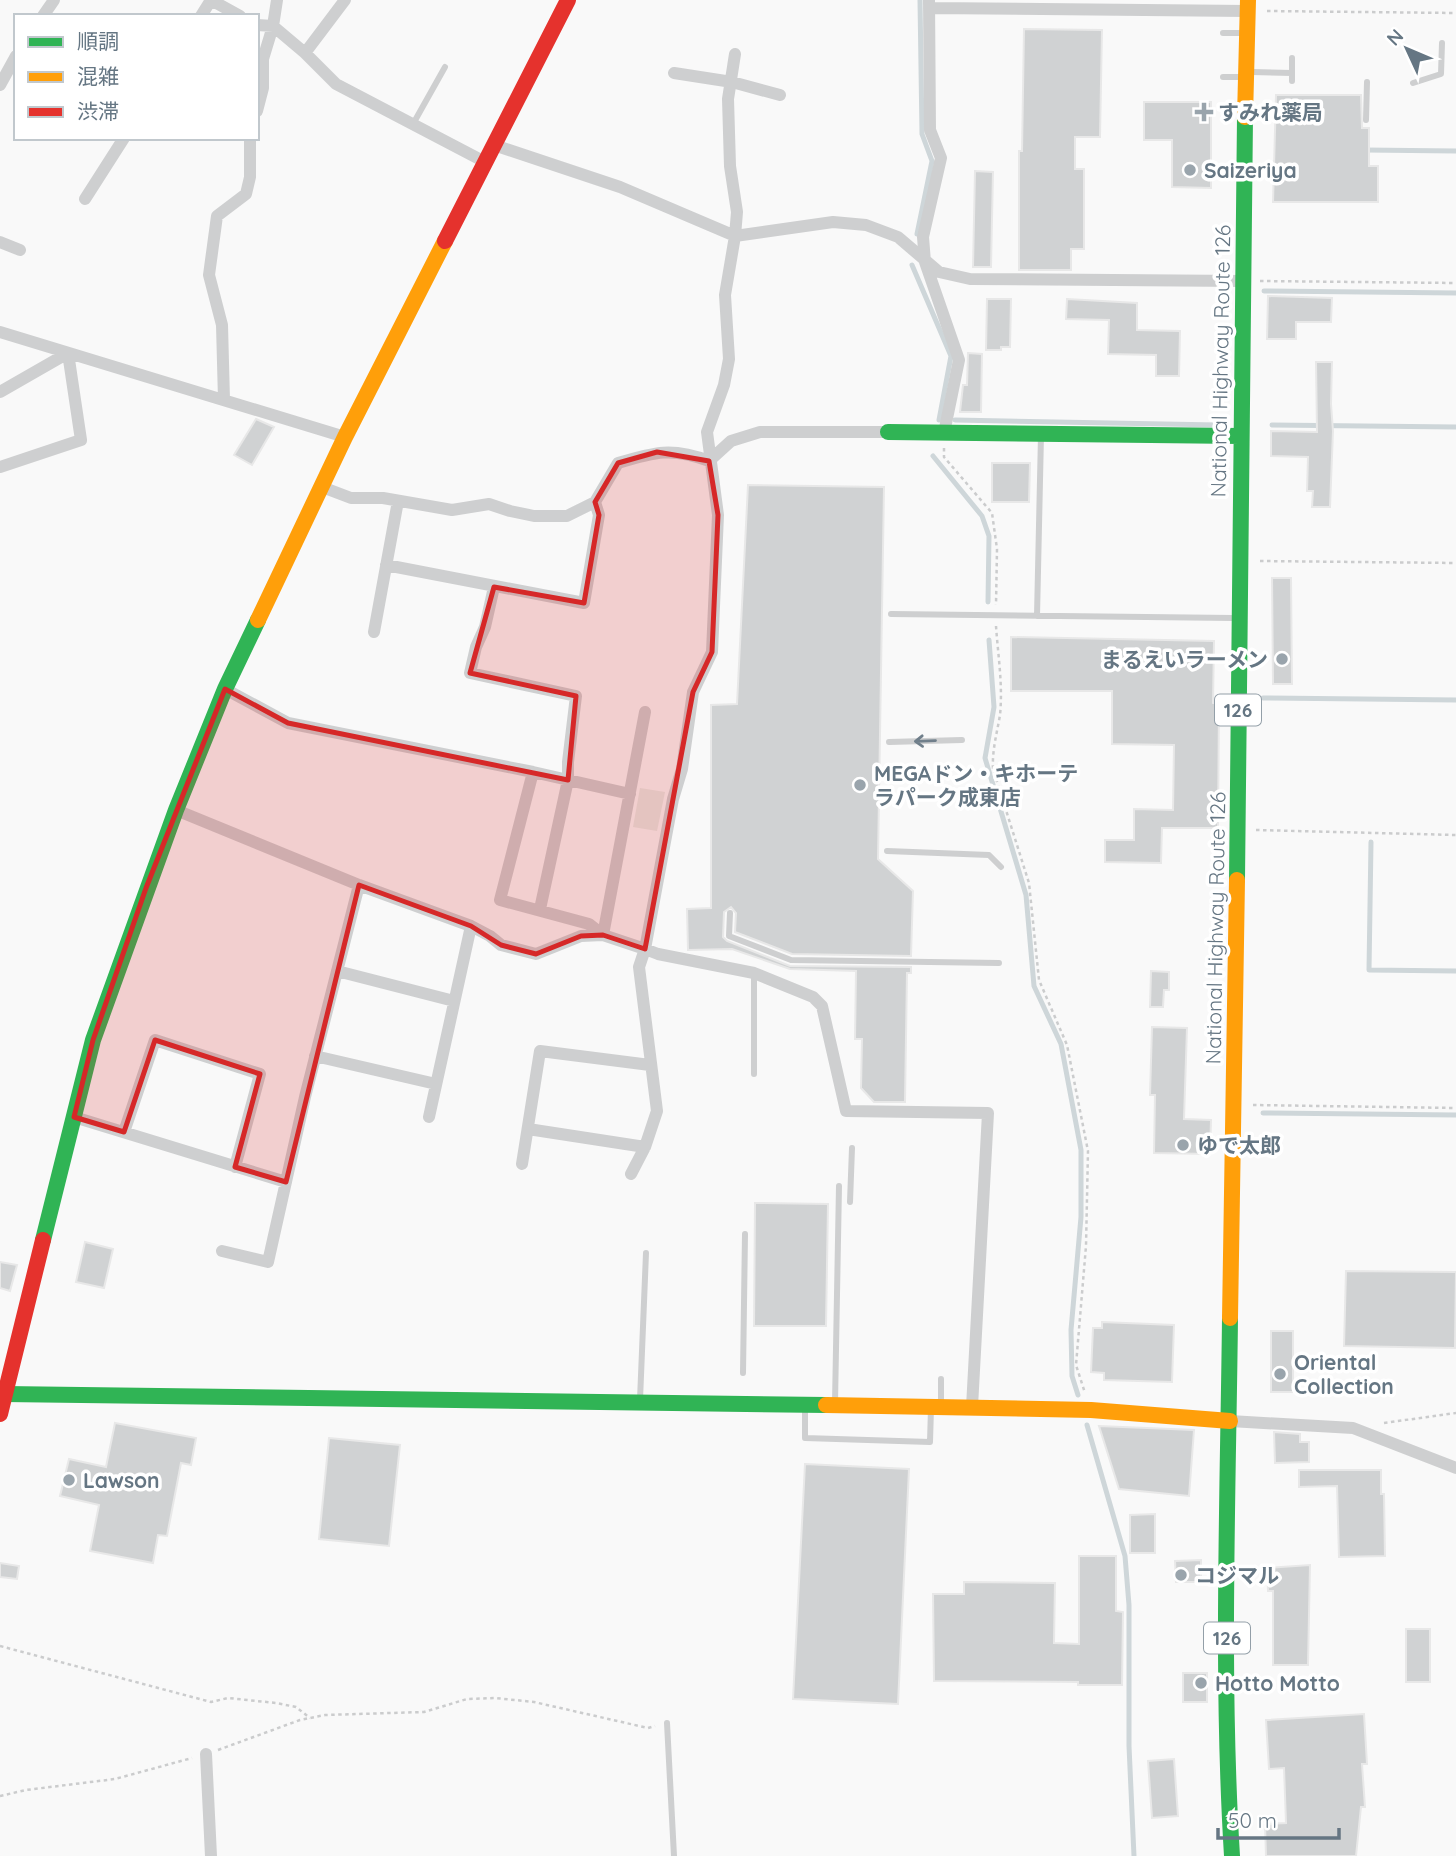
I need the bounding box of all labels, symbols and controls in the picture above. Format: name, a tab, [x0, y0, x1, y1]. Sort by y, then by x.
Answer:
legend	[14, 14, 259, 140]
north arrow	[1372, 14, 1442, 84]
text: N	[1381, 24, 1408, 51]
text: 順調	[77, 28, 119, 54]
text: 混雑	[77, 63, 119, 89]
text: 渋滞	[77, 98, 119, 124]
place label: すみれ薬局	[1218, 99, 1323, 125]
marker: すみれ薬局	[1196, 104, 1212, 120]
place label: Saizeriya	[1204, 157, 1297, 183]
marker: Saizeriya	[1182, 162, 1198, 178]
street label: National Highway Route 126	[1205, 225, 1235, 497]
place label: まるえいラーメン	[1101, 646, 1268, 672]
marker: まるえいラーメン	[1274, 651, 1290, 667]
road number: 126	[1215, 694, 1261, 726]
one-way arrow	[914, 734, 937, 748]
place label: MEGAドン・キホーテ ラパーク成東店	[874, 760, 1078, 810]
marker: MEGAドン・キホーテ ラパーク成東店	[852, 777, 868, 793]
street label: National Highway Route 126	[1200, 792, 1230, 1064]
place label: ゆで太郎	[1197, 1132, 1281, 1158]
marker: ゆで太郎	[1175, 1137, 1191, 1153]
place label: Oriental Collection	[1294, 1349, 1394, 1399]
marker: Oriental Collection	[1272, 1366, 1288, 1382]
place label: Lawson	[83, 1467, 160, 1493]
marker: Lawson	[61, 1472, 77, 1488]
place label: コジマル	[1195, 1562, 1279, 1588]
marker: コジマル	[1173, 1567, 1189, 1583]
road number: 126	[1204, 1622, 1250, 1654]
place label: Hotto Motto	[1215, 1670, 1340, 1696]
marker: Hotto Motto	[1193, 1675, 1209, 1691]
scale bar	[1218, 1797, 1339, 1841]
text: 50 m	[1228, 1807, 1277, 1833]

